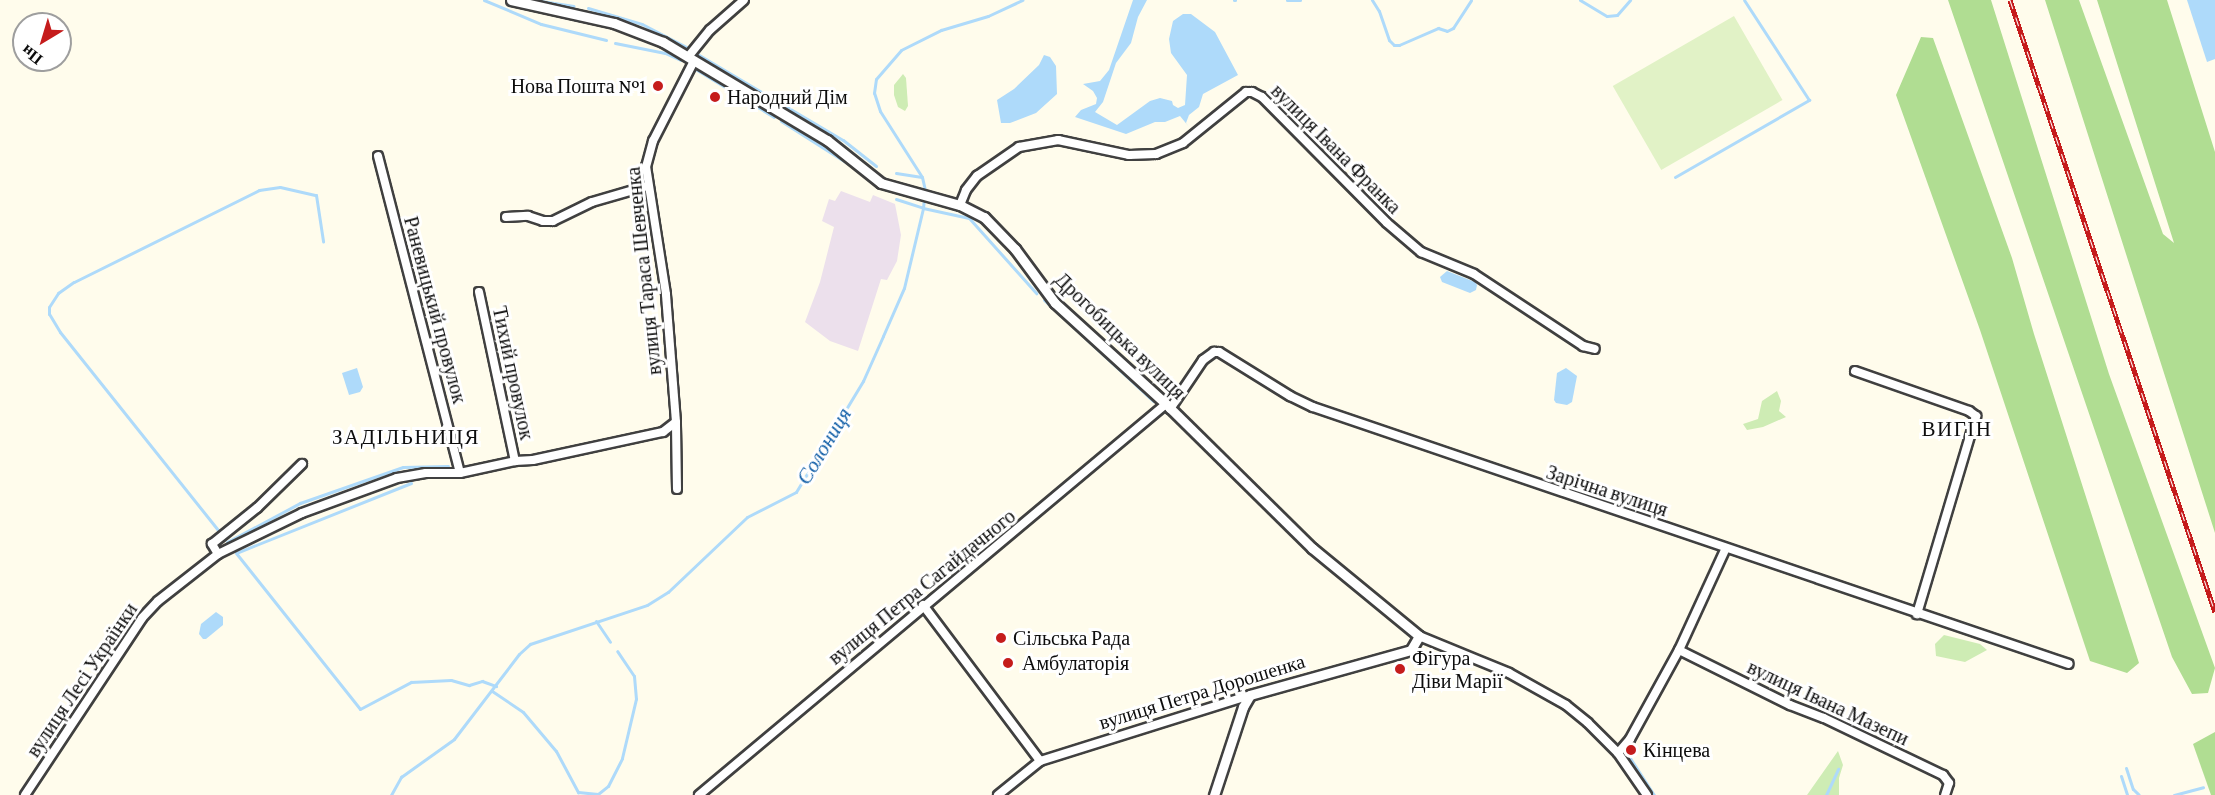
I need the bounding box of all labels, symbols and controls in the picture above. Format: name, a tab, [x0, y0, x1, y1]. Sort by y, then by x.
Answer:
north arrow	[12, 12, 72, 72]
text: Пн	[18, 42, 46, 68]
place label: Нова Пошта №1	[511, 74, 646, 98]
marker: Нова Пошта №1	[651, 79, 665, 93]
street label: вулиця Івана Франка	[1266, 79, 1406, 219]
place label: Народний Дім	[727, 85, 848, 109]
marker: Народний Дім	[708, 90, 722, 104]
street label: вулиця Тараса Шевченка	[621, 166, 667, 376]
street label: Раневицький провулок	[398, 214, 472, 406]
street label: Дрогобицька вулиця	[1050, 267, 1190, 405]
street label: Тихий провулок	[487, 304, 539, 442]
water label: Солониця	[791, 403, 857, 489]
district label: ВИГІН	[1922, 416, 1992, 442]
district label: ЗАДІЛЬНИЦЯ	[332, 424, 480, 450]
street label: Зарічна вулиця	[1543, 460, 1671, 522]
street label: вулиця Петра Сагайдачного	[824, 504, 1020, 670]
street label: вулиця Лесі Українки	[21, 598, 143, 762]
place label: Сільська Рада	[1013, 626, 1130, 650]
marker: Сільська Рада	[994, 631, 1008, 645]
place label: Фігура Діви Марії	[1412, 646, 1503, 693]
street label: вулиця Петра Дорошенка	[1096, 649, 1308, 735]
place label: Амбулаторія	[1022, 651, 1129, 675]
marker: Амбулаторія	[999, 654, 1017, 672]
street label: вулиця Івана Мазепи	[1744, 655, 1912, 751]
marker: Фігура Діви Марії	[1393, 662, 1407, 676]
place label: Кінцева	[1643, 738, 1710, 762]
marker: Кінцева	[1624, 743, 1638, 757]

